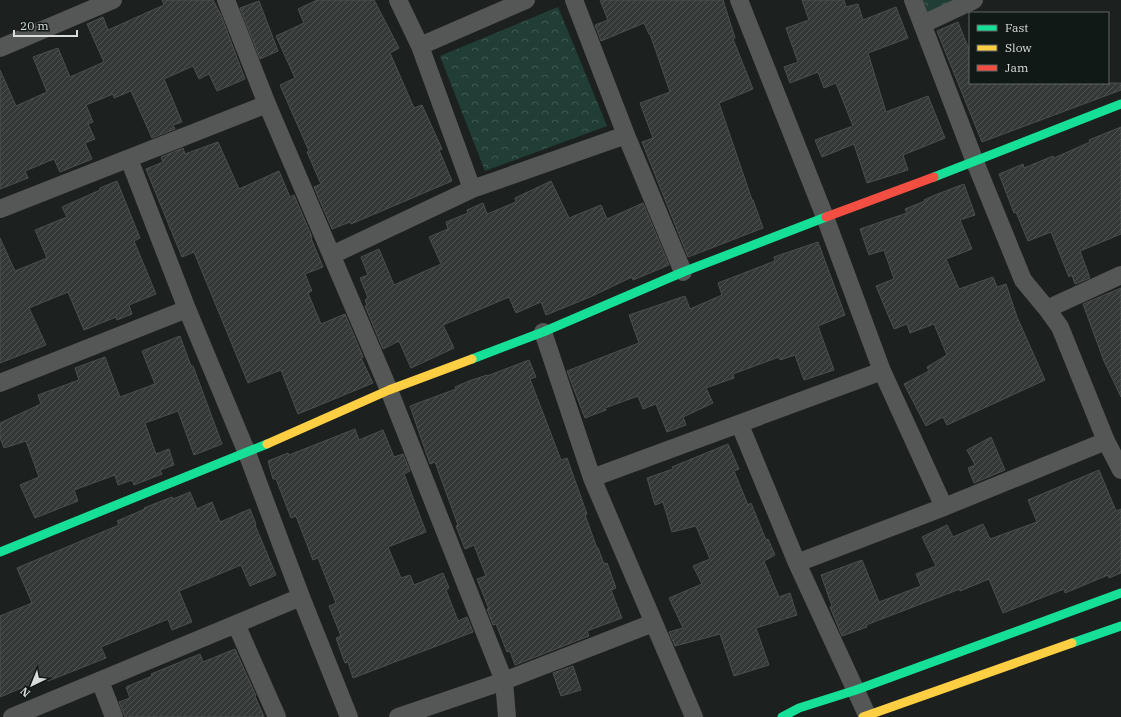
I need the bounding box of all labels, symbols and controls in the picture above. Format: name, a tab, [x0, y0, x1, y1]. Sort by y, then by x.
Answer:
scale bar	[14, 12, 77, 38]
legend	[969, 12, 1109, 84]
text: 20 m	[20, 18, 49, 33]
text: Fast	[1005, 20, 1029, 35]
text: Slow	[1005, 40, 1032, 55]
text: Jam	[1005, 60, 1029, 75]
north arrow	[12, 665, 52, 705]
text: N	[17, 684, 33, 700]

